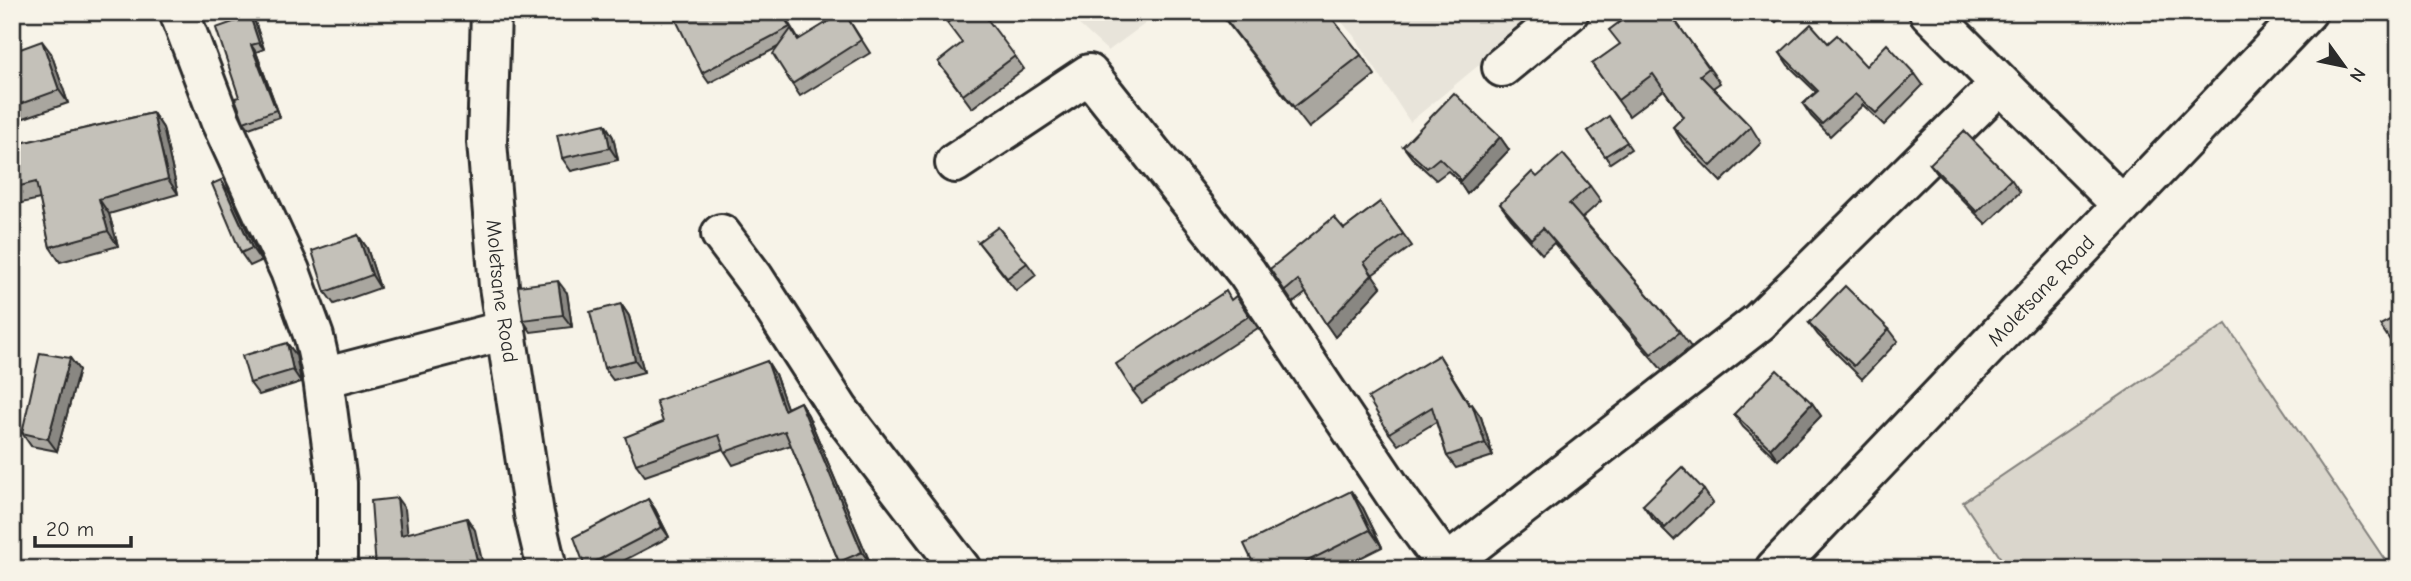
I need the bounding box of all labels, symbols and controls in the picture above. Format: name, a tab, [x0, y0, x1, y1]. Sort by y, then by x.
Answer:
north arrow	[2310, 32, 2380, 102]
text: N	[2345, 64, 2370, 86]
street label: Moletsane Road	[482, 219, 523, 364]
street label: Moletsane Road	[1983, 230, 2099, 351]
scale bar	[35, 504, 131, 548]
text: 20 m	[46, 517, 94, 541]

